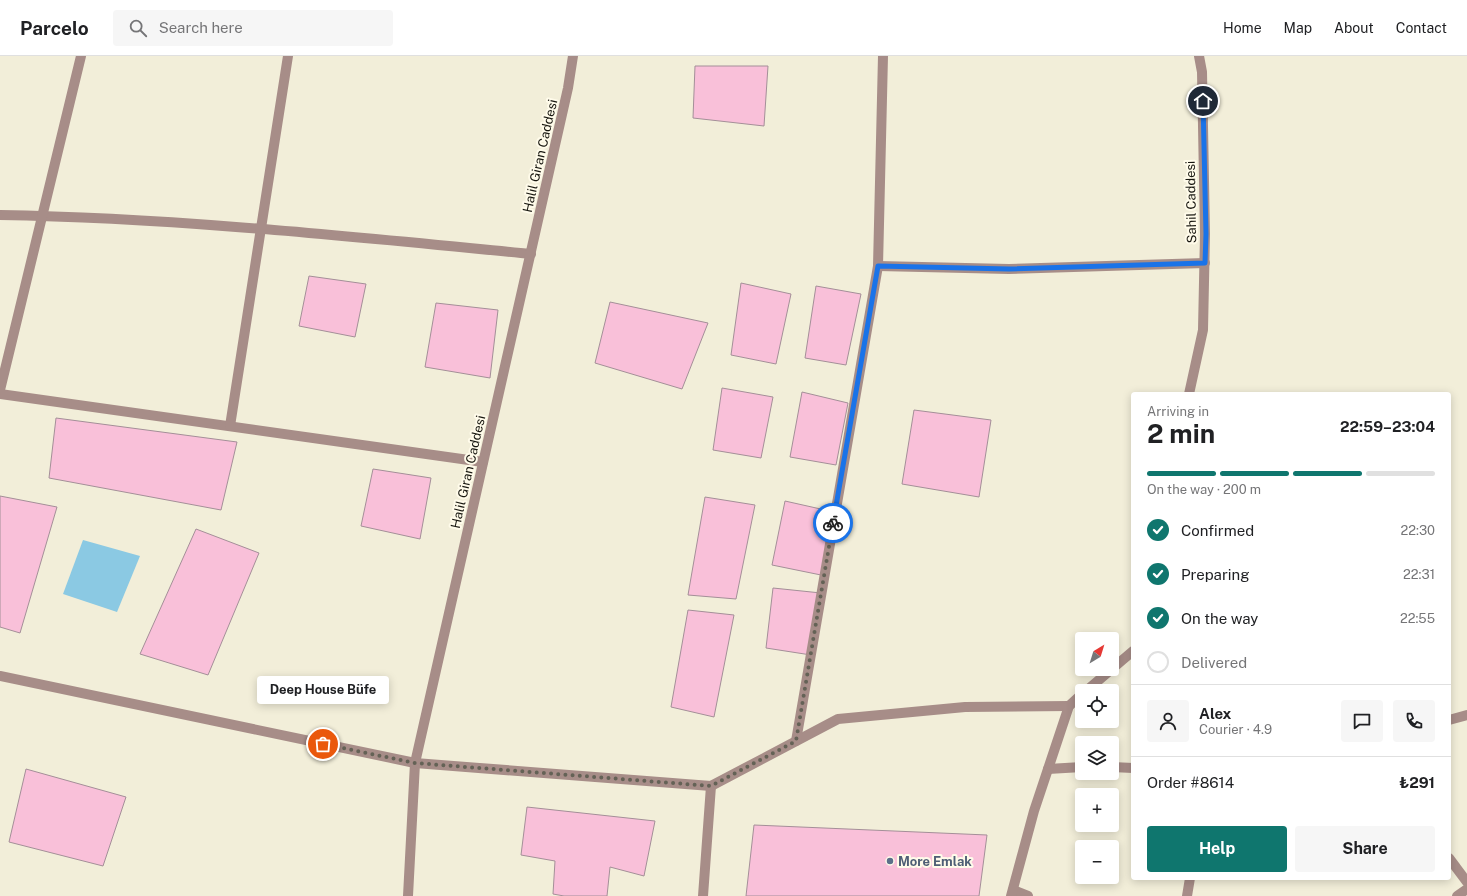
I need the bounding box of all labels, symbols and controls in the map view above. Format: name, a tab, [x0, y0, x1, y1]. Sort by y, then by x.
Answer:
search box	[113, 10, 393, 46]
text: Parcelo	[20, 17, 89, 39]
icon: search	[127, 17, 149, 39]
text: Search here	[159, 19, 243, 36]
text: Home	[1223, 20, 1262, 36]
text: Map	[1284, 20, 1312, 36]
text: About	[1334, 20, 1374, 36]
text: Contact	[1396, 20, 1447, 36]
pin	[1186, 84, 1220, 118]
icon: home	[1192, 90, 1214, 112]
street label: Halil Giran Caddesi	[520, 98, 560, 214]
street label: Sahil Caddesi	[1183, 161, 1199, 243]
text: Arriving in	[1147, 404, 1209, 419]
street label: Halil Giran Caddesi	[448, 414, 488, 530]
text: 2 min	[1147, 418, 1215, 449]
text: 22:59–23:04	[1340, 418, 1435, 435]
text: On the way · 200 m	[1147, 482, 1261, 497]
courier	[813, 503, 853, 543]
icon: bike	[822, 512, 844, 534]
icon: check	[1147, 519, 1169, 541]
text: Confirmed	[1181, 522, 1254, 539]
text: 22:30	[1401, 523, 1435, 538]
icon: check	[1147, 563, 1169, 585]
text: Preparing	[1181, 566, 1250, 583]
text: 22:31	[1403, 567, 1435, 582]
icon: check	[1147, 607, 1169, 629]
text: On the way	[1181, 610, 1258, 627]
text: 22:55	[1400, 611, 1435, 626]
north arrow	[1075, 632, 1119, 676]
map controls	[1075, 632, 1119, 884]
text: Delivered	[1181, 654, 1247, 671]
callout: Deep House Büfe	[257, 676, 389, 704]
text: Deep House Büfe	[270, 682, 376, 697]
button: locate	[1075, 684, 1119, 728]
button: person	[1147, 700, 1189, 742]
button: chat	[1341, 700, 1383, 742]
button: phone	[1393, 700, 1435, 742]
text: Alex	[1199, 705, 1231, 722]
text: Courier · 4.9	[1199, 722, 1272, 737]
pin	[306, 727, 340, 761]
icon: bag	[312, 733, 334, 755]
button: layers	[1075, 736, 1119, 780]
text: Order #8614	[1147, 774, 1234, 791]
text: ₺291	[1399, 774, 1435, 791]
button: +	[1075, 788, 1119, 832]
button: Help	[1147, 826, 1287, 872]
button: Share	[1295, 826, 1435, 872]
button: −	[1075, 840, 1119, 884]
place label: More Emlak	[898, 854, 972, 869]
marker: More Emlak	[885, 856, 895, 866]

